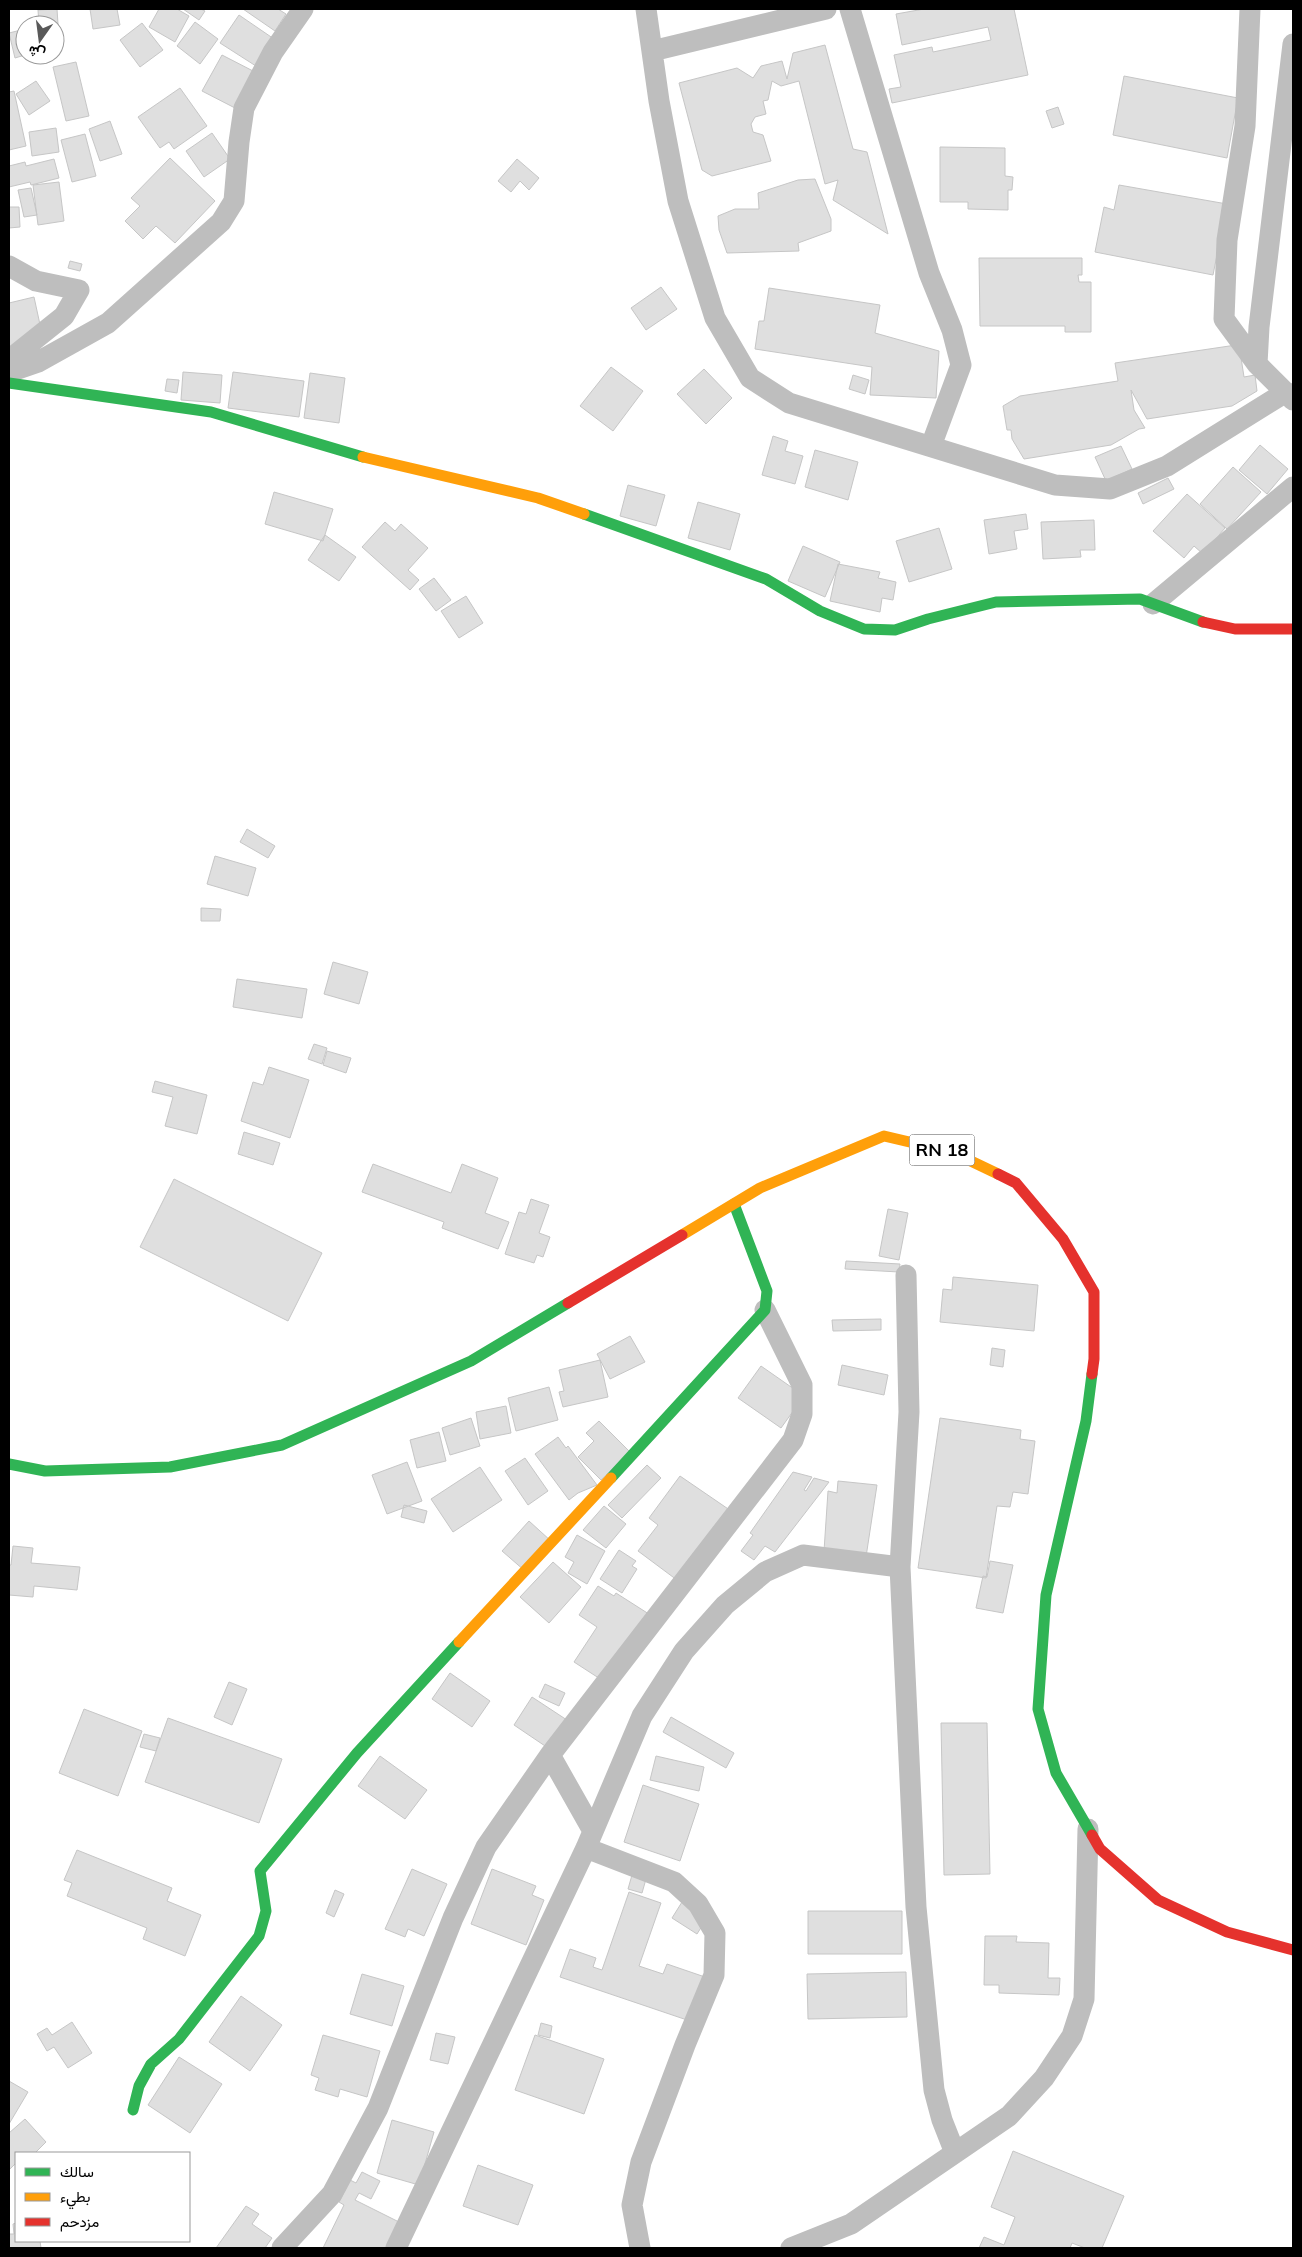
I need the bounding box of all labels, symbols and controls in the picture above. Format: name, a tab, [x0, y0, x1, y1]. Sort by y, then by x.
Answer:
north arrow	[15, 15, 65, 65]
text: ش	[26, 42, 47, 63]
road number: RN 18	[910, 1134, 974, 1166]
legend	[15, 2152, 190, 2242]
text: سالك	[60, 2162, 94, 2181]
text: بطيء	[60, 2187, 90, 2210]
text: مزدحم	[60, 2212, 99, 2232]

